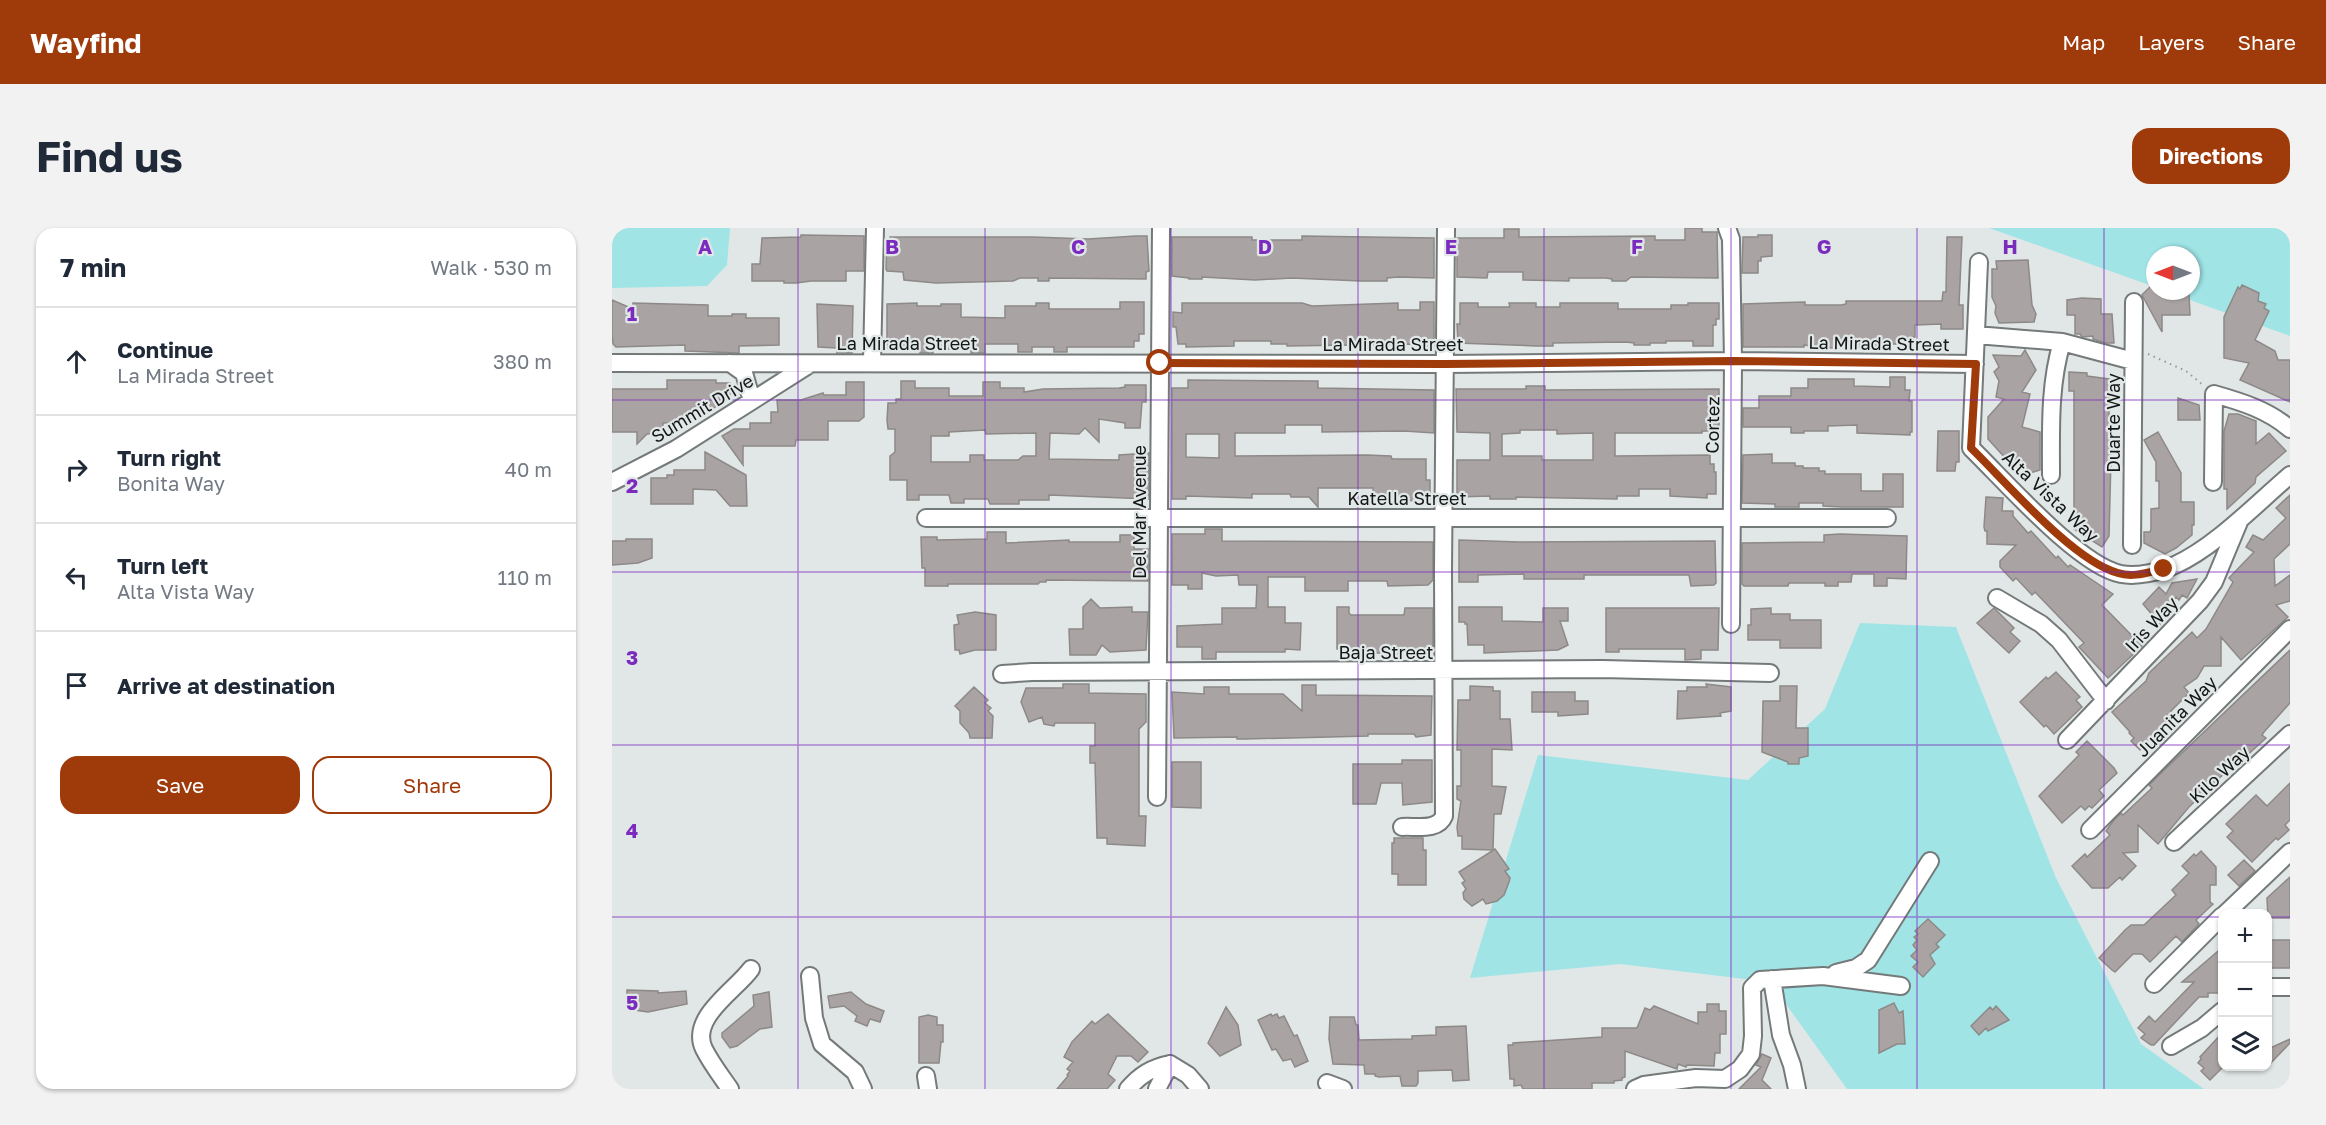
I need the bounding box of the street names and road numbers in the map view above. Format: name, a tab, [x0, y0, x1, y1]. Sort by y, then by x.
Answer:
street label: La Mirada Street	[1808, 331, 1950, 355]
street label: La Mirada Street	[836, 332, 978, 354]
street label: La Mirada Street	[1322, 333, 1464, 355]
street label: Summit Drive	[647, 369, 757, 447]
street label: Duarte Way	[2102, 373, 2124, 473]
street label: Cortez	[1701, 396, 1723, 454]
street label: Del Mar Avenue	[1128, 445, 1150, 579]
street label: Alta Vista Way	[1998, 446, 2104, 546]
street label: Katella Street	[1347, 487, 1467, 509]
street label: Iris Way	[2120, 592, 2182, 656]
street label: Baja Street	[1338, 641, 1434, 663]
street label: Juanita Way	[2131, 671, 2221, 761]
street label: Kilo Way	[2184, 741, 2254, 807]

